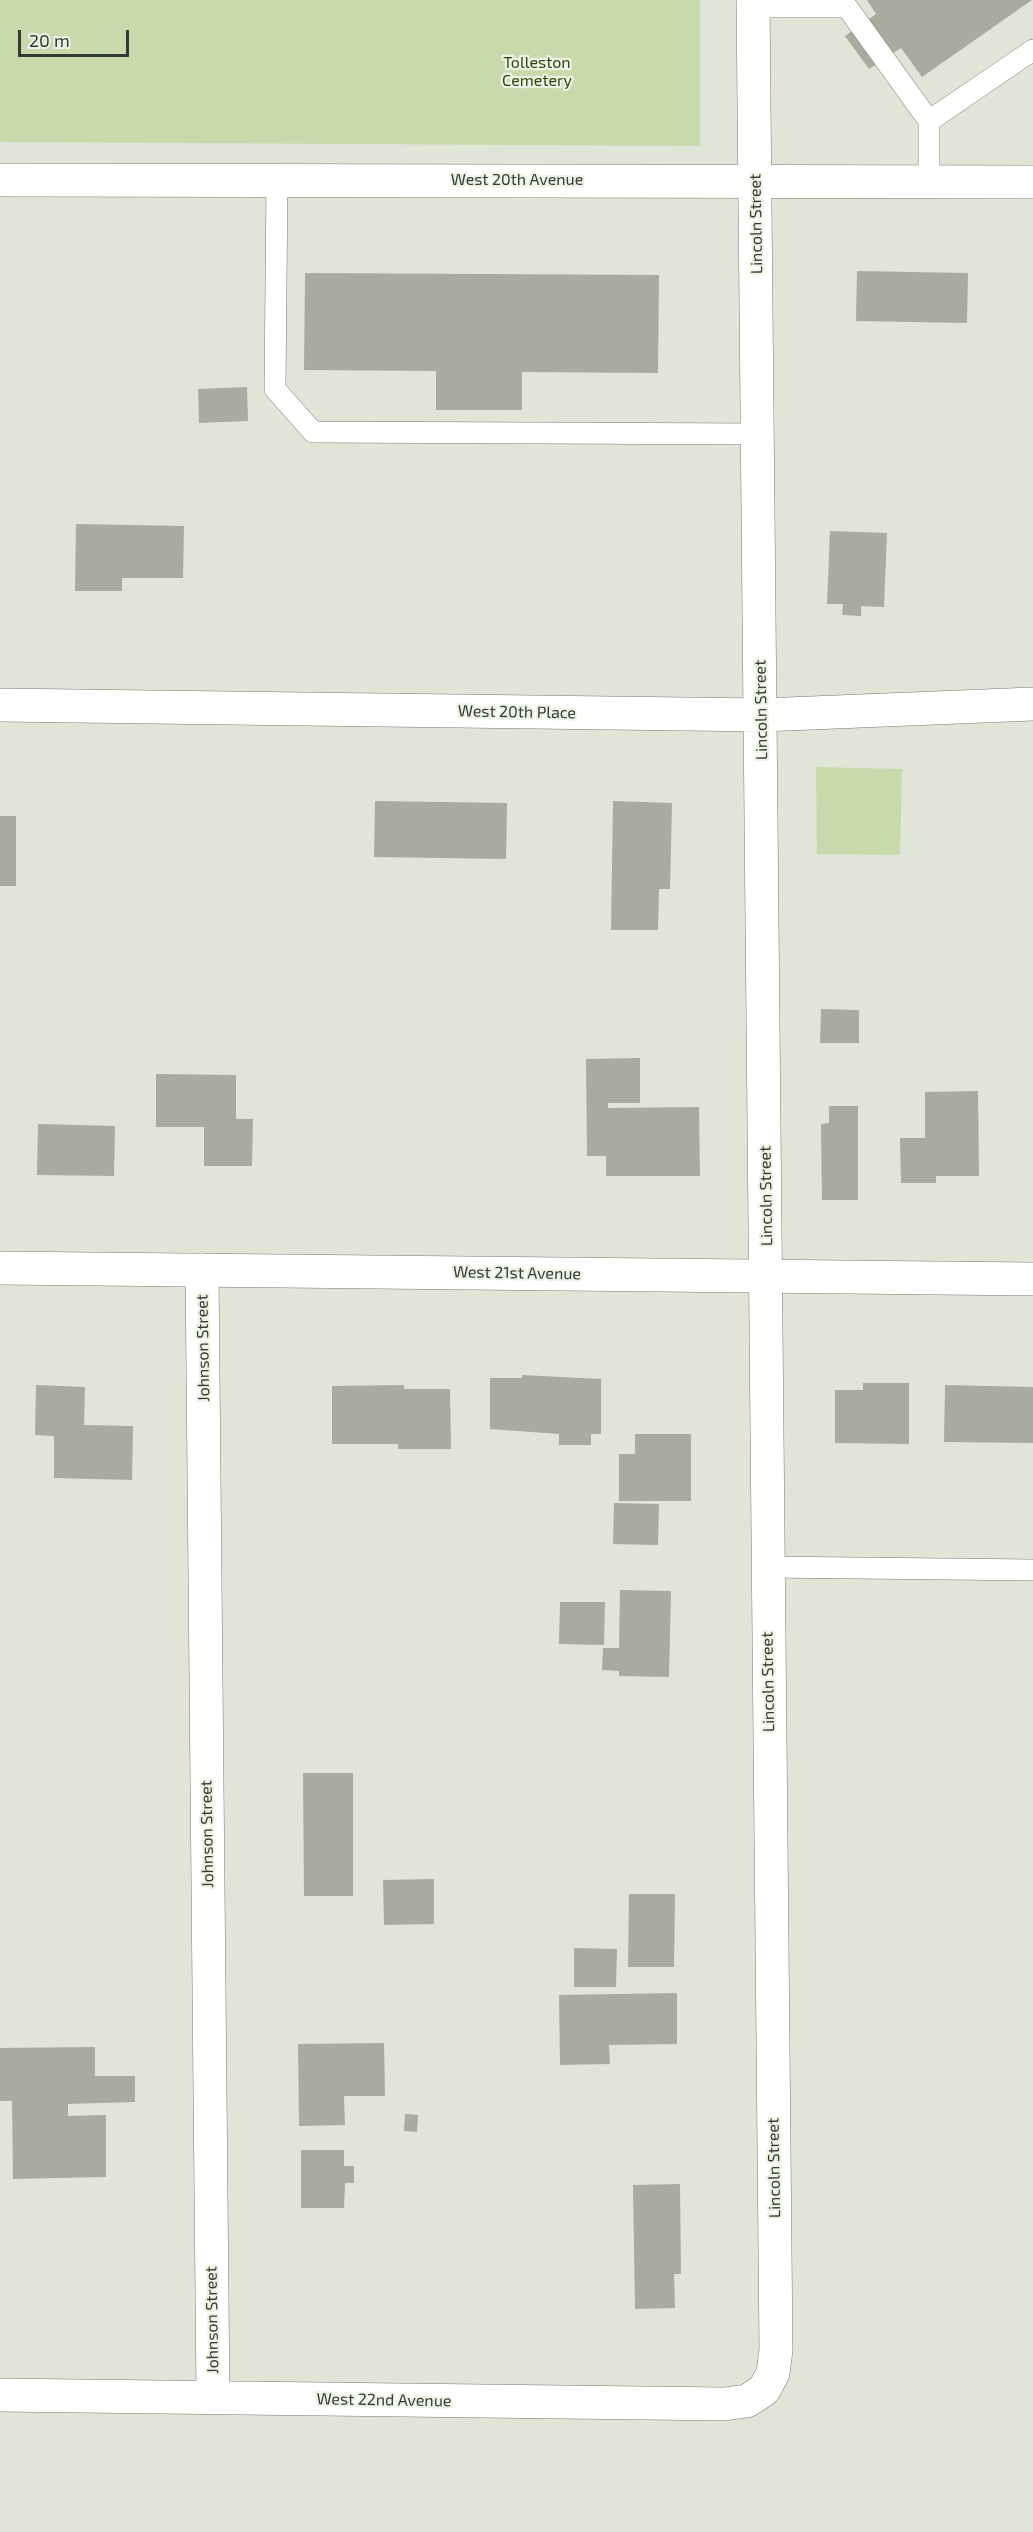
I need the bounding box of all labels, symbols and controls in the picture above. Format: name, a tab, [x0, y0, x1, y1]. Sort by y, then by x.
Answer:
scale bar	[21, 18, 132, 56]
text: 20 m	[29, 29, 70, 51]
park label: Tolleston Cemetery	[502, 53, 572, 91]
street label: West 20th Avenue	[451, 170, 583, 190]
street label: Lincoln Street	[746, 174, 766, 274]
street label: Lincoln Street	[751, 660, 771, 760]
street label: West 20th Place	[458, 701, 576, 723]
street label: Lincoln Street	[756, 1146, 776, 1246]
street label: West 21st Avenue	[453, 1262, 581, 1284]
street label: Johnson Street	[192, 1294, 214, 1402]
street label: Lincoln Street	[758, 1632, 778, 1732]
street label: Johnson Street	[196, 1780, 218, 1888]
street label: Lincoln Street	[764, 2118, 784, 2218]
street label: Johnson Street	[201, 2266, 223, 2374]
street label: West 22nd Avenue	[316, 2389, 452, 2411]

